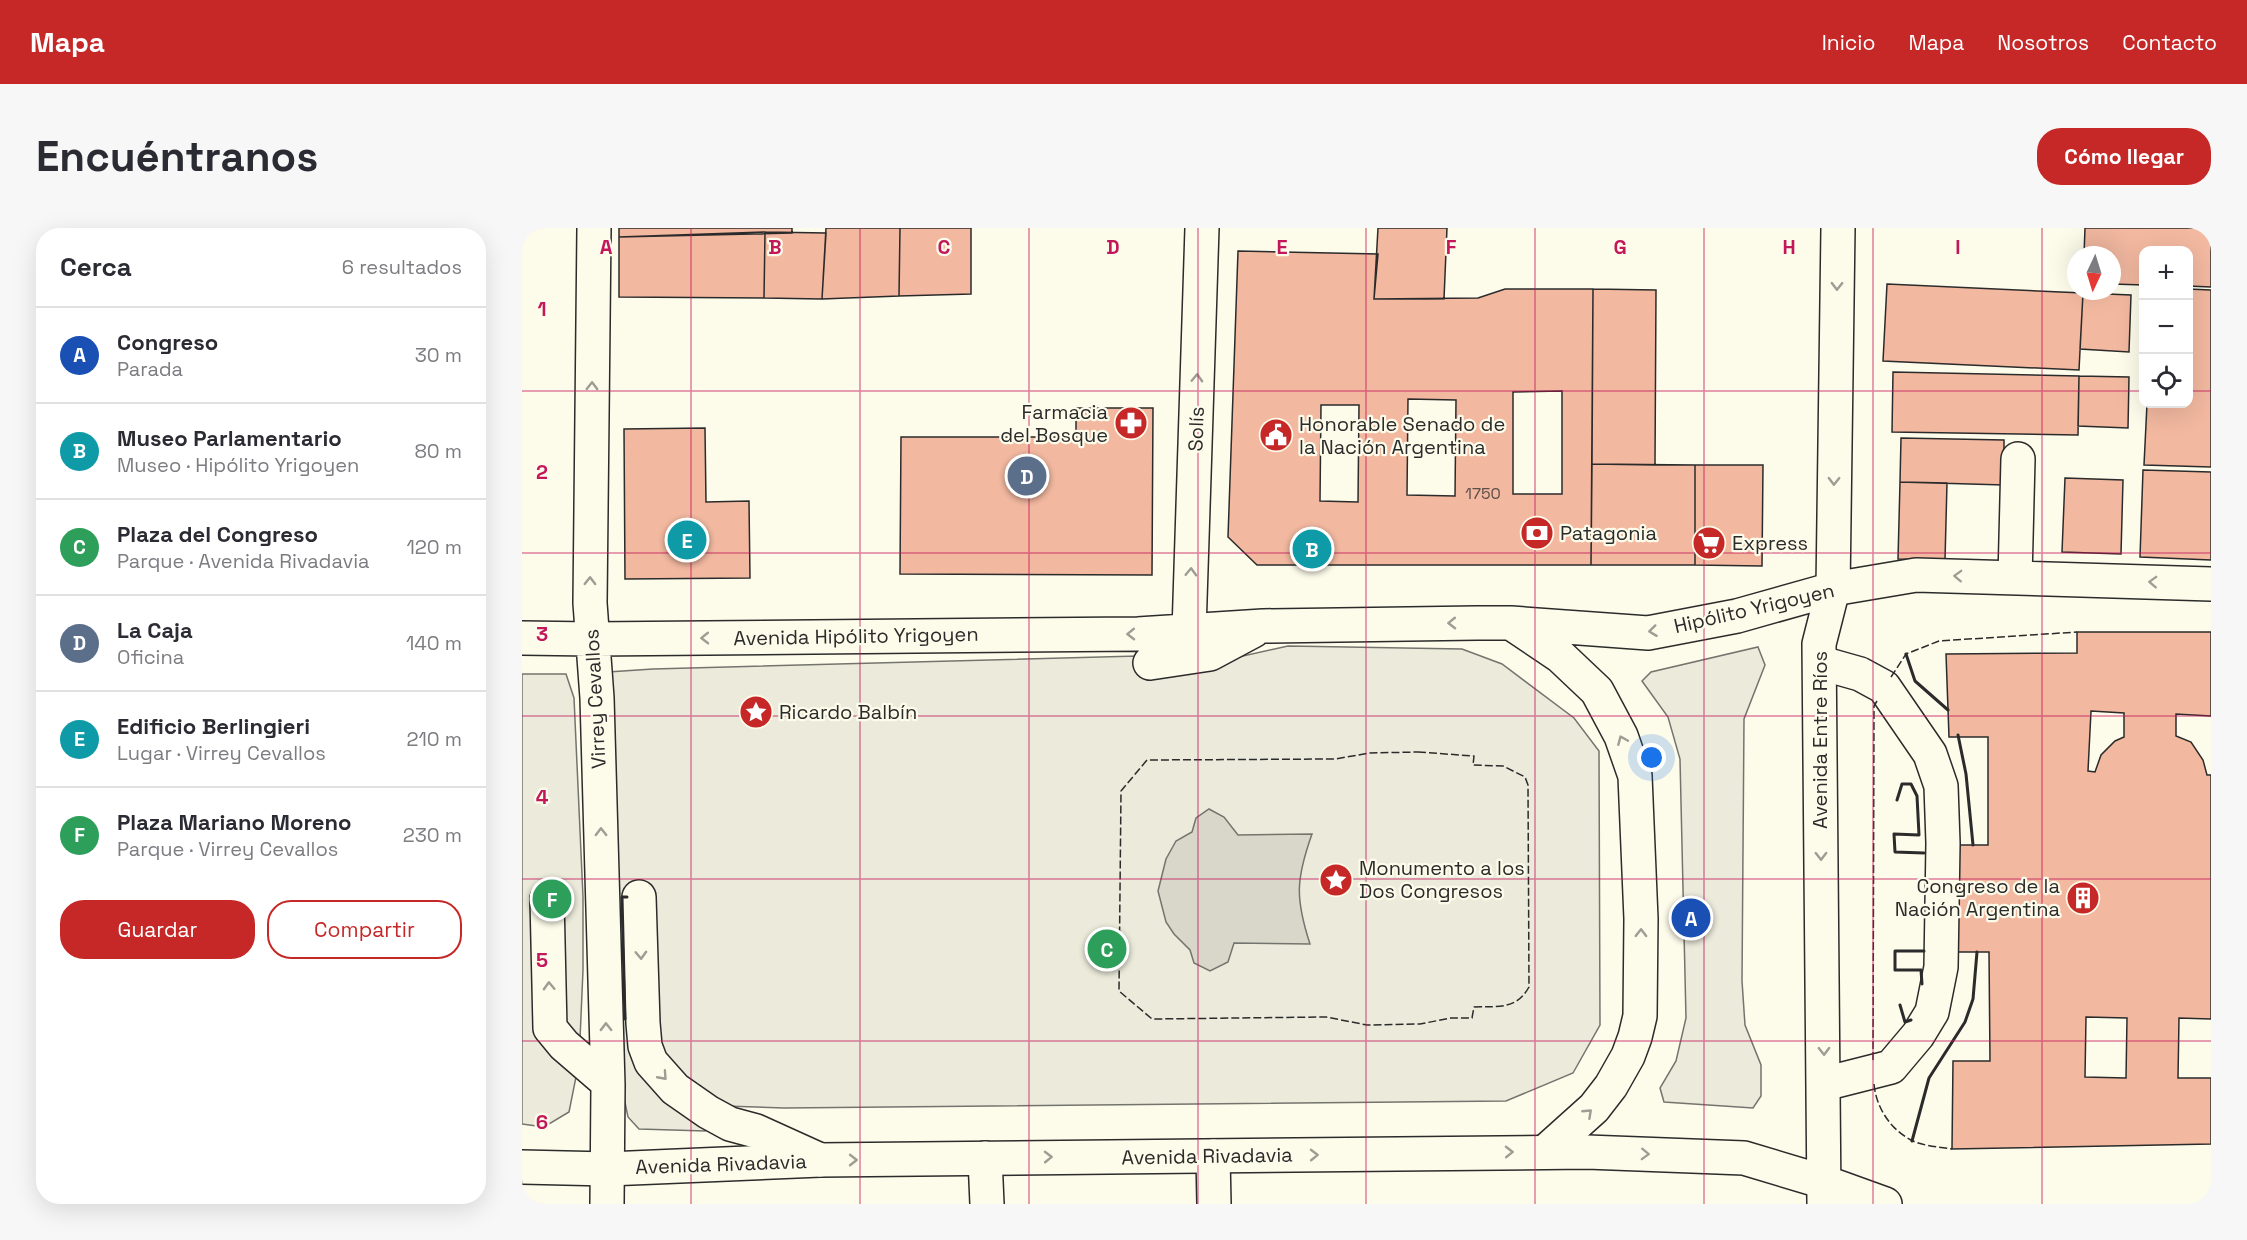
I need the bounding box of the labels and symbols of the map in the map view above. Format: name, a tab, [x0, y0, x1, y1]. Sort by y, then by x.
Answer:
text: A	[600, 234, 613, 260]
text: B	[768, 234, 782, 260]
text: C	[938, 234, 951, 260]
text: D	[1106, 234, 1120, 260]
text: E	[1276, 234, 1288, 260]
text: F	[1446, 234, 1457, 260]
text: G	[1613, 234, 1627, 260]
text: H	[1782, 234, 1796, 260]
text: I	[1955, 234, 1961, 260]
north arrow	[2067, 246, 2121, 300]
one-way arrow	[1831, 282, 1843, 291]
text: 1	[537, 296, 547, 322]
one-way arrow	[1191, 373, 1203, 382]
one-way arrow	[586, 381, 598, 390]
place label: Farmacia del Bosque	[1000, 399, 1108, 448]
pharmacy icon: Farmacia del Bosque	[1113, 405, 1149, 441]
street label: Solís	[1182, 406, 1210, 452]
place label: Honorable Senado de la Nación Argentina	[1299, 411, 1505, 460]
public building icon: Honorable Senado de la Nación Argentina	[1258, 417, 1294, 453]
pin: D	[1008, 454, 1046, 498]
text: 2	[536, 459, 548, 485]
one-way arrow	[1828, 477, 1840, 486]
house number: 1750	[1465, 483, 1501, 504]
bank icon: Patagonia	[1519, 515, 1555, 551]
pin: E	[668, 518, 706, 562]
place label: Patagonia	[1560, 520, 1657, 546]
supermarket icon: Express	[1691, 525, 1727, 561]
pin: B	[1292, 526, 1332, 572]
place label: Express	[1732, 530, 1808, 556]
one-way arrow	[1185, 568, 1198, 577]
one-way arrow	[1953, 570, 1962, 582]
one-way arrow	[584, 576, 596, 585]
one-way arrow	[2148, 576, 2157, 589]
street label: Hipólito Yrigoyen	[1671, 577, 1837, 639]
one-way arrow	[1448, 617, 1457, 630]
text: 3	[536, 621, 548, 647]
street label: Avenida Hipólito Yrigoyen	[733, 621, 979, 651]
one-way arrow	[1649, 624, 1658, 637]
one-way arrow	[1126, 627, 1135, 640]
street label: Virrey Cevallos	[578, 628, 612, 770]
one-way arrow	[701, 632, 710, 644]
street label: Avenida Entre Ríos	[1807, 651, 1833, 829]
place icon: Ricardo Balbín	[738, 694, 774, 730]
place label: Ricardo Balbín	[779, 699, 917, 725]
one-way arrow	[1617, 735, 1629, 746]
your location	[1637, 743, 1666, 772]
text: 4	[536, 784, 549, 810]
one-way arrow	[595, 827, 607, 836]
one-way arrow	[1815, 851, 1827, 860]
place label: Monumento a los Dos Congresos	[1359, 855, 1525, 904]
place icon: Monumento a los Dos Congresos	[1318, 862, 1354, 898]
place label: Congreso de la Nación Argentina	[1895, 873, 2060, 922]
pin: F	[532, 876, 572, 922]
building icon: Congreso de la Nación Argentina	[2065, 880, 2101, 916]
pin: A	[1672, 896, 1710, 940]
pin: C	[1088, 926, 1126, 972]
one-way arrow	[1634, 928, 1647, 937]
text: 5	[536, 947, 548, 973]
one-way arrow	[634, 951, 647, 960]
one-way arrow	[543, 981, 555, 990]
one-way arrow	[600, 1022, 612, 1031]
one-way arrow	[1818, 1046, 1830, 1055]
one-way arrow	[656, 1069, 667, 1080]
text: 6	[536, 1109, 548, 1135]
one-way arrow	[1581, 1109, 1592, 1120]
street label: Avenida Rivadavia	[1121, 1142, 1293, 1170]
one-way arrow	[1504, 1146, 1513, 1158]
street label: Avenida Rivadavia	[635, 1148, 807, 1180]
one-way arrow	[1309, 1148, 1318, 1161]
one-way arrow	[1641, 1148, 1650, 1160]
one-way arrow	[1044, 1151, 1053, 1164]
one-way arrow	[849, 1154, 858, 1166]

